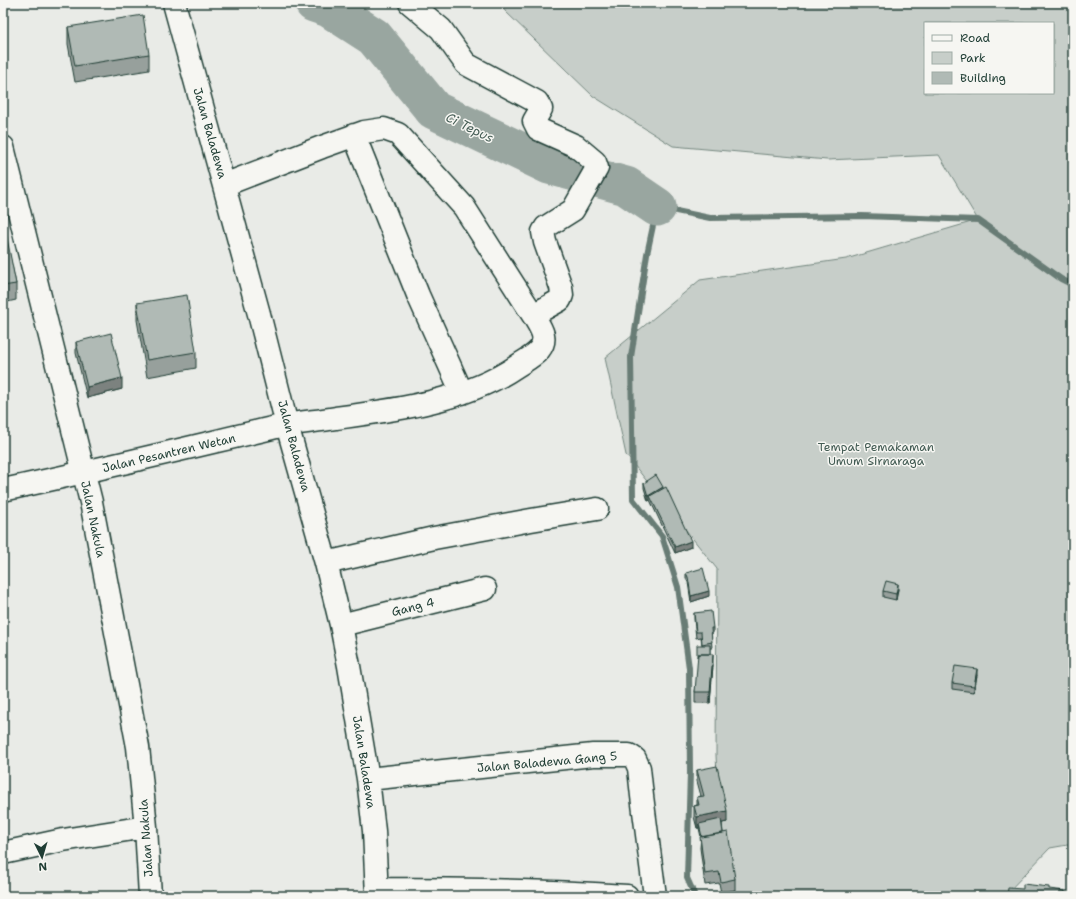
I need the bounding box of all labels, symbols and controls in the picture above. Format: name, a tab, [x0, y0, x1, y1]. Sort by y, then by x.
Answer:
legend	[924, 22, 1054, 94]
text: Road	[960, 30, 991, 46]
text: Park	[960, 50, 986, 66]
text: Building	[960, 70, 1006, 86]
street label: Jalan Baladewa	[189, 86, 231, 181]
water label: Ci Tepus	[443, 109, 497, 146]
street label: Jalan Baladewa	[274, 398, 314, 494]
street label: Jalan Pesantren Wetan	[101, 430, 237, 476]
park label: Tempat Pemakaman Umum Sirnaraga	[818, 439, 934, 469]
street label: Jalan Nakula	[77, 479, 109, 559]
street label: Gang 4	[390, 594, 436, 620]
street label: Jalan Baladewa	[349, 714, 379, 810]
street label: Jalan Baladewa Gang 5	[476, 748, 618, 776]
street label: Jalan Nakula	[135, 798, 157, 877]
north arrow	[22, 837, 62, 877]
text: N	[38, 859, 48, 874]

